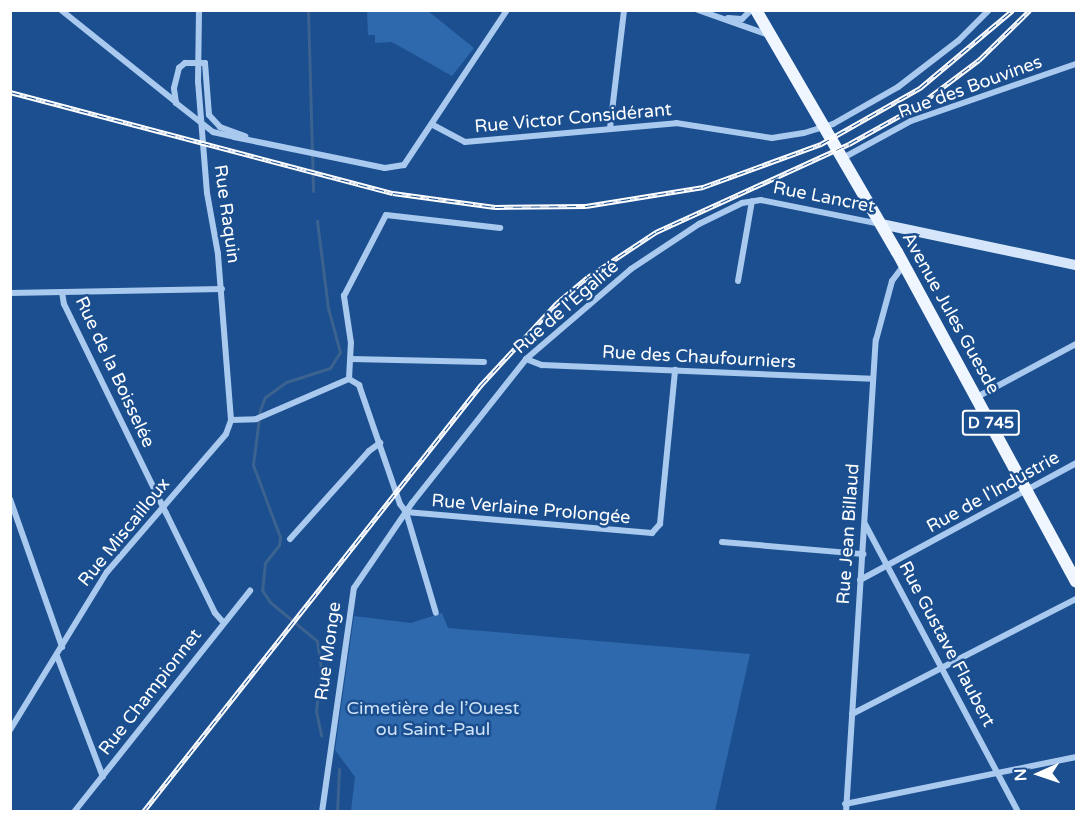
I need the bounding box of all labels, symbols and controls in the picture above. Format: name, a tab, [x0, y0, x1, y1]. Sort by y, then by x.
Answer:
street label: Rue des Bouvines	[895, 51, 1045, 123]
street label: Rue Victor Considérant	[474, 99, 672, 137]
street label: Rue Raquin	[209, 163, 245, 265]
street label: Rue Lancret	[771, 177, 877, 217]
street label: Avenue Jules Guesde	[898, 228, 1004, 398]
street label: Rue de l'Égalité	[509, 256, 623, 358]
street label: Rue de la Boisselée	[70, 293, 160, 451]
street label: Rue des Chaufourniers	[601, 341, 797, 373]
road number: D 745	[961, 410, 1021, 436]
street label: Rue de l'Industrie	[923, 447, 1063, 537]
street label: Rue Jean Billaud	[832, 463, 864, 605]
street label: Rue Miscailloux	[74, 473, 174, 591]
street label: Rue Verlaine Prolongée	[431, 490, 631, 528]
street label: Rue Gustave Flaubert	[894, 557, 1000, 731]
street label: Rue Monge	[310, 600, 346, 702]
street label: Rue Championnet	[94, 624, 206, 760]
park label: Cimetière de l’Ouest ou Saint-Paul	[347, 698, 519, 740]
north arrow	[1009, 744, 1069, 804]
text: N	[1011, 768, 1031, 782]

